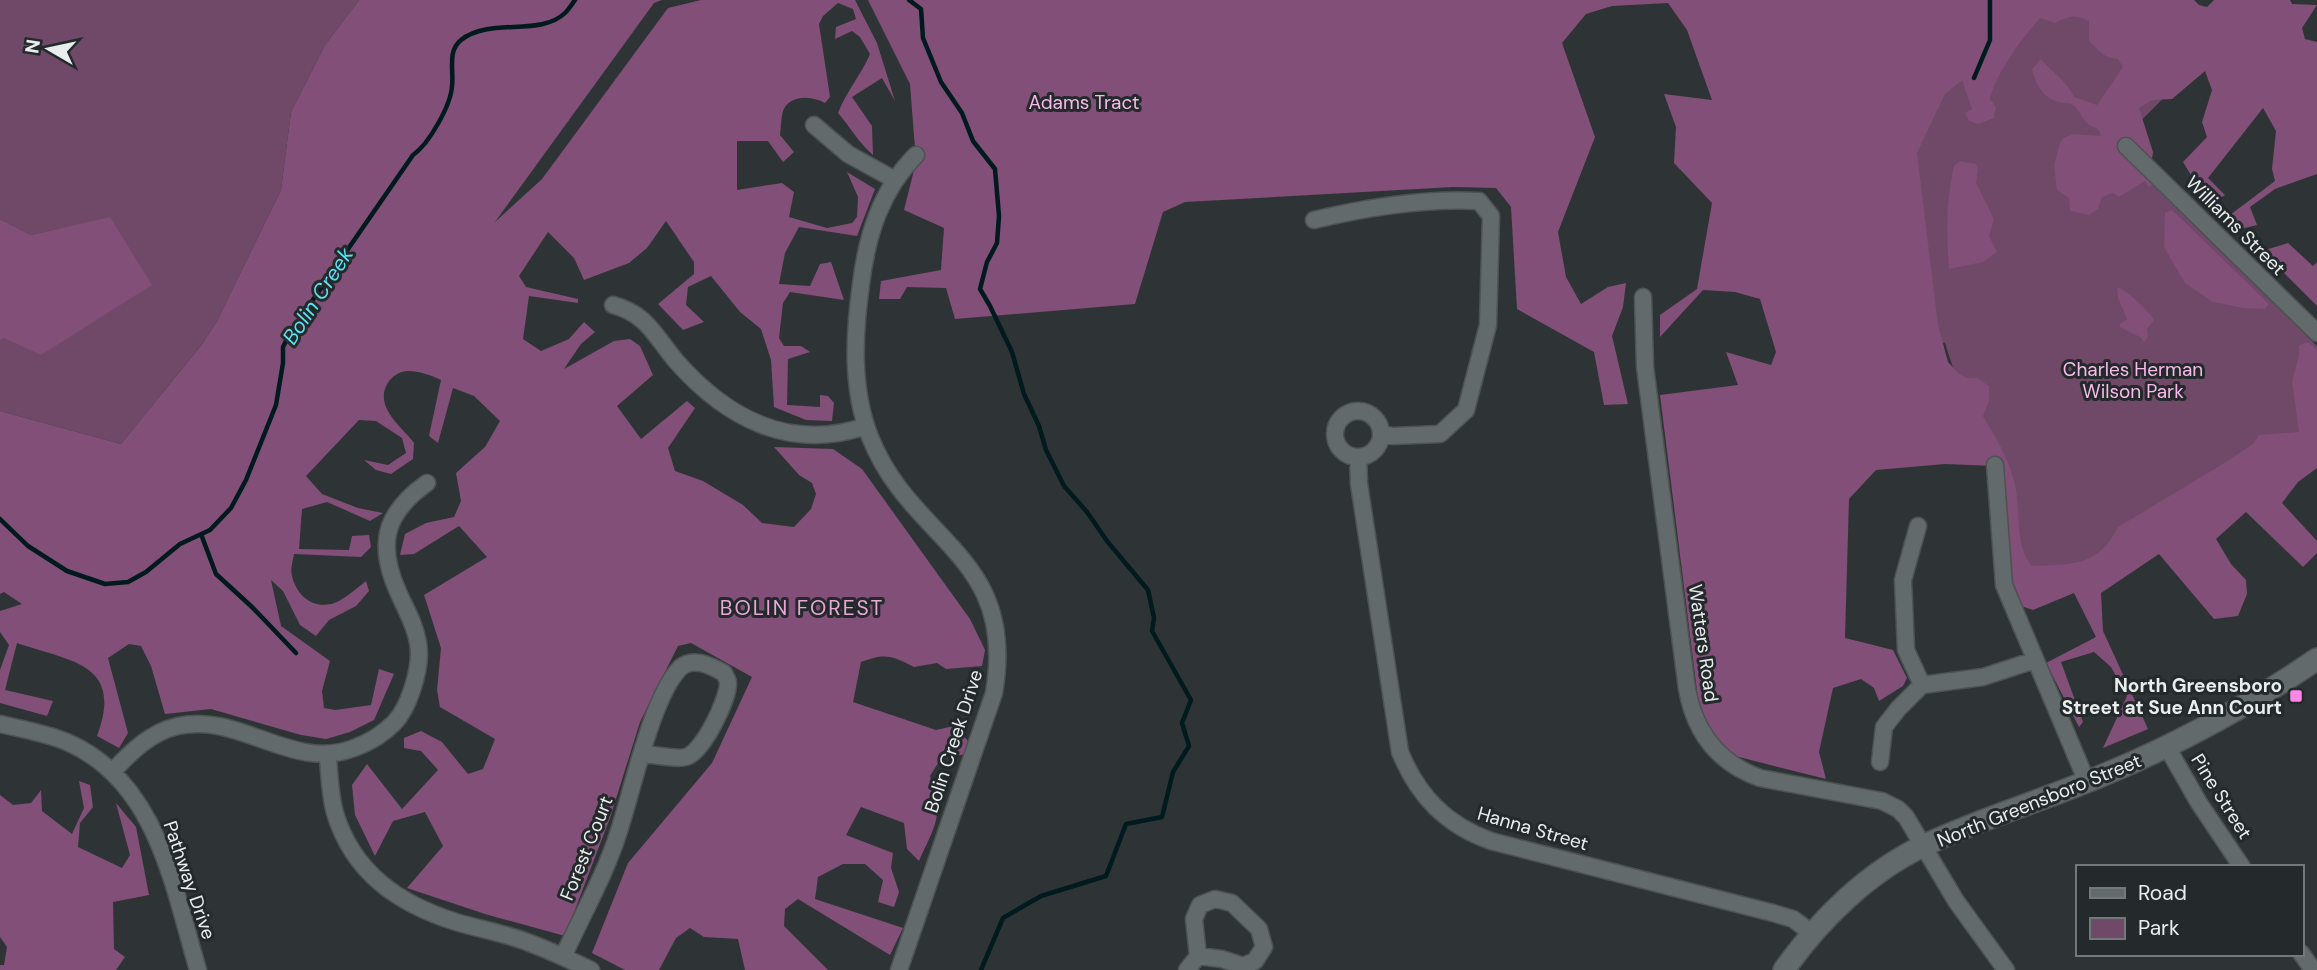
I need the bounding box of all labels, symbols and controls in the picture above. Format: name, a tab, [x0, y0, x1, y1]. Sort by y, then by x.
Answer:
north arrow	[14, 14, 84, 84]
text: N	[19, 38, 46, 55]
park label: Adams Tract	[1029, 90, 1139, 115]
street label: Williams Street	[2180, 170, 2291, 281]
water label: Bolin Creek	[276, 242, 360, 350]
park label: Charles Herman Wilson Park	[2063, 357, 2203, 404]
street label: Watters Road	[1683, 583, 1724, 704]
district label: BOLIN FOREST	[720, 594, 884, 622]
street label: Bolin Creek Drive	[919, 666, 988, 816]
place label: North Greensboro Street at Sue Ann Court	[2062, 673, 2282, 720]
marker: North Greensboro Street at Sue Ann Court	[2288, 688, 2304, 704]
street label: North Greensboro Street	[1933, 748, 2145, 853]
street label: Pine Street	[2185, 749, 2258, 844]
street label: Forest Court	[554, 792, 619, 904]
street label: Hanna Street	[1474, 801, 1591, 856]
street label: Pathway Drive	[158, 818, 222, 943]
legend	[2076, 865, 2303, 956]
text: Road	[2138, 879, 2187, 907]
text: Park	[2138, 914, 2180, 942]

